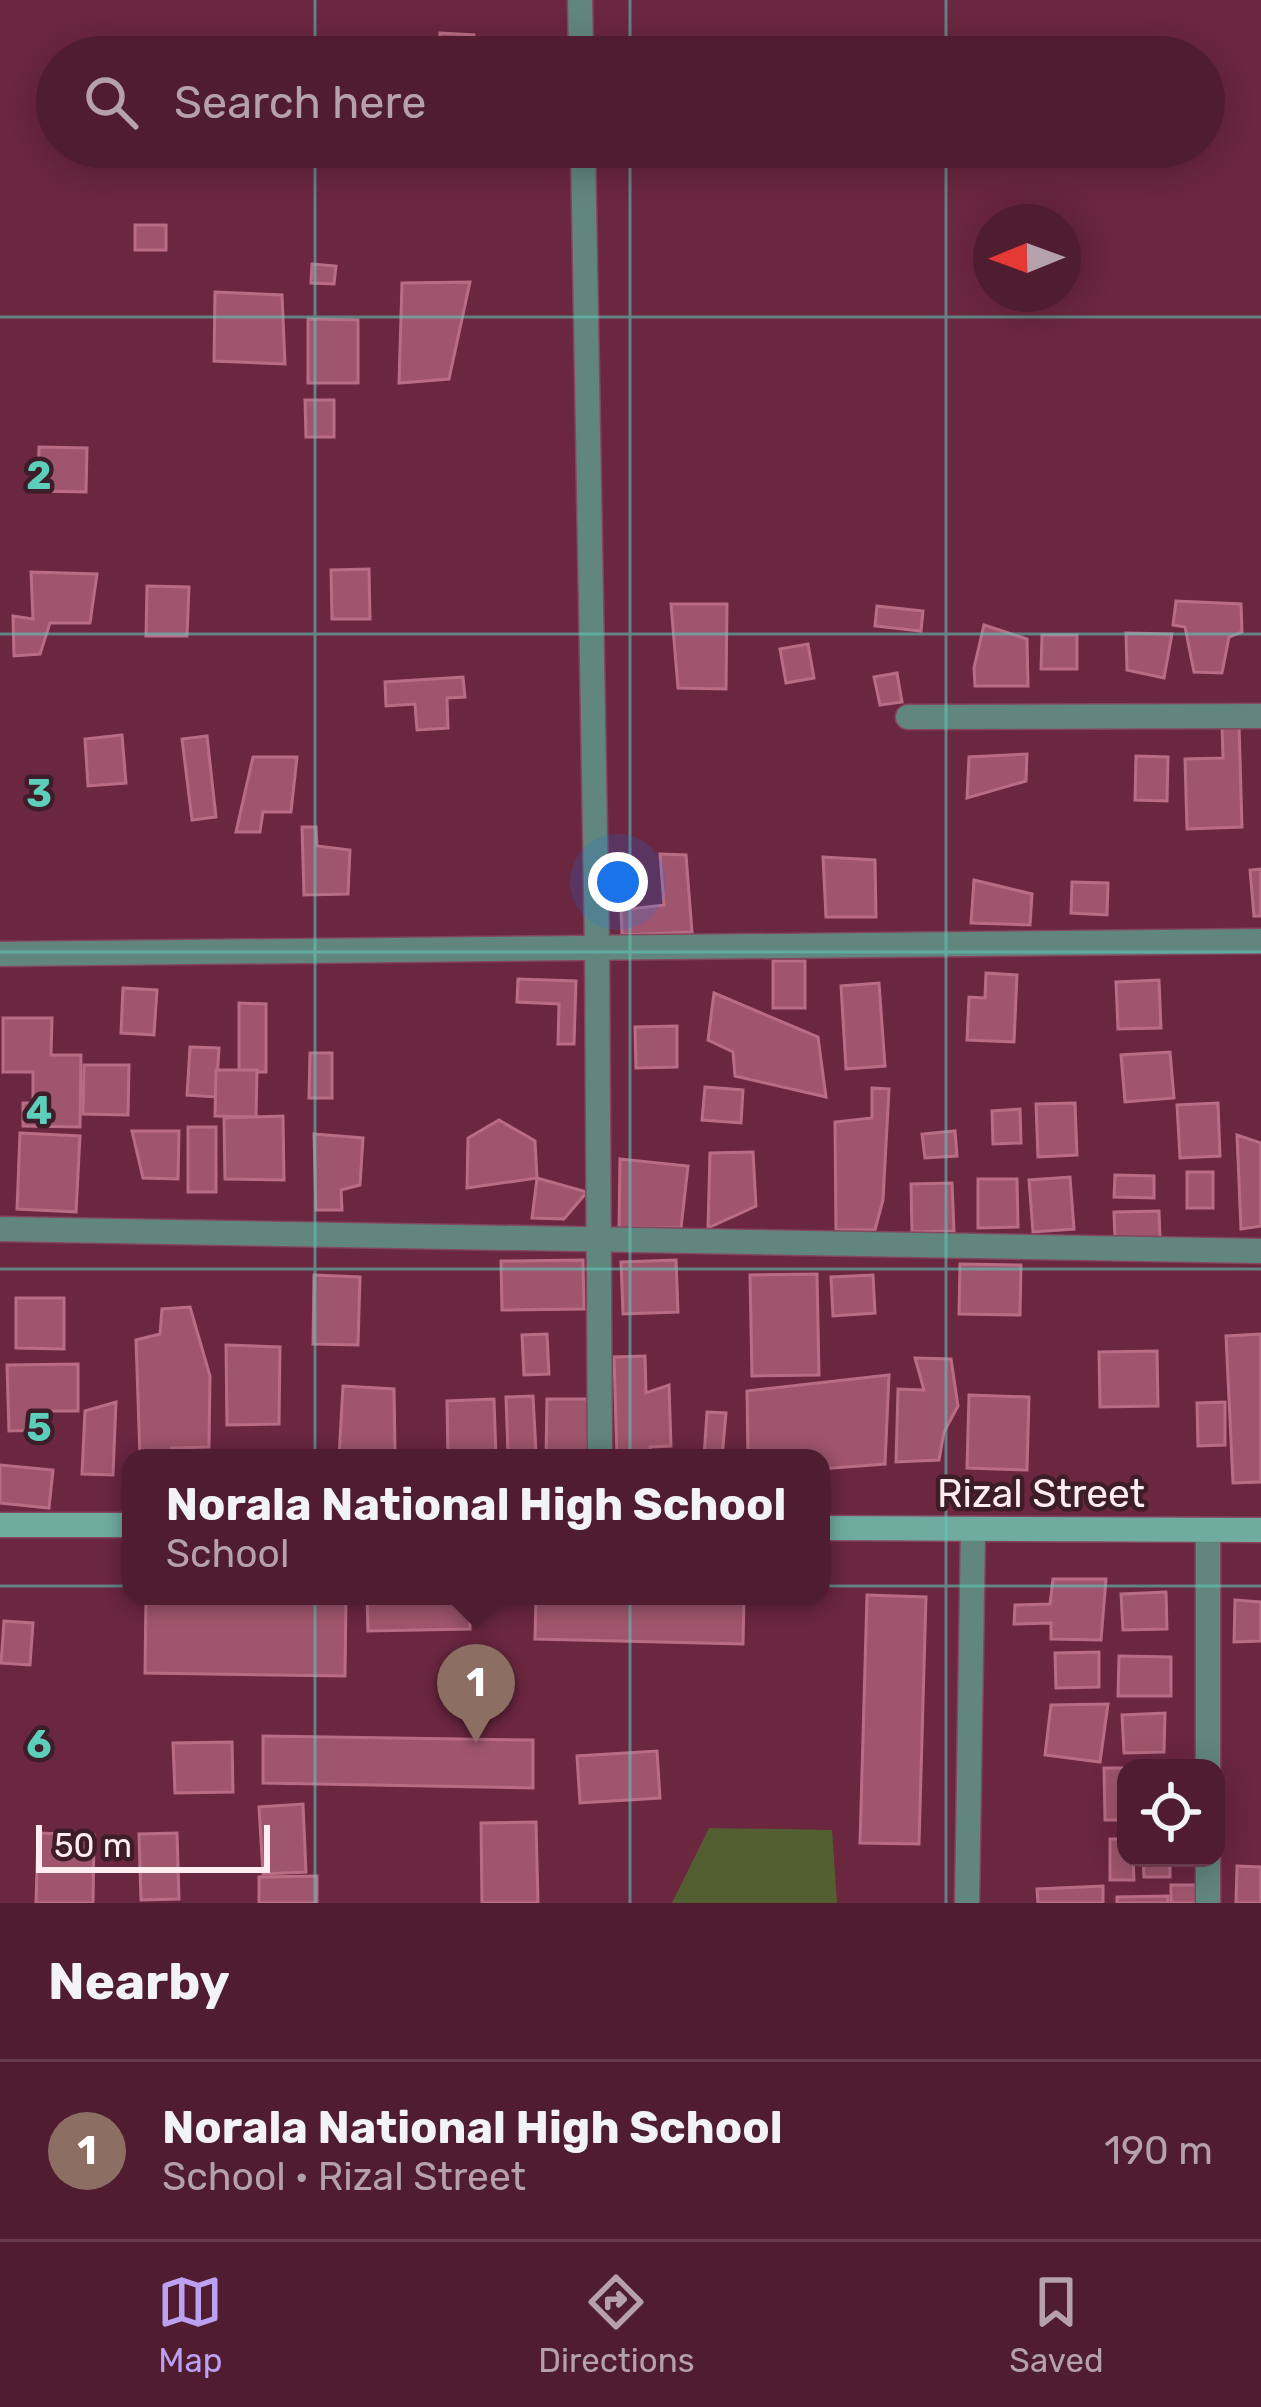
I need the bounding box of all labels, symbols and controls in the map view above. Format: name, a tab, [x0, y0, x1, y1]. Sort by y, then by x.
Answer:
search box	[36, 36, 1225, 168]
icon: search	[78, 69, 144, 135]
text: Search here	[174, 76, 426, 129]
north arrow	[973, 204, 1081, 312]
text: 2	[26, 453, 52, 499]
text: 3	[26, 771, 52, 817]
your location	[588, 852, 648, 912]
text: 4	[26, 1088, 52, 1134]
text: 5	[26, 1405, 52, 1451]
popup	[122, 1449, 830, 1605]
street label: Rizal Street	[937, 1471, 1145, 1517]
text: Norala National High School	[166, 1478, 786, 1531]
text: School	[166, 1531, 289, 1577]
pin: 1	[437, 1644, 515, 1743]
text: 6	[26, 1722, 52, 1768]
map controls	[1117, 1759, 1225, 1867]
button: locate	[1117, 1759, 1225, 1867]
scale bar	[36, 1819, 270, 1872]
text: 50 m	[54, 1826, 132, 1865]
text: Nearby	[48, 1951, 230, 2012]
text: Norala National High School	[162, 2101, 783, 2154]
text: 1	[77, 2128, 97, 2174]
text: 190 m	[1104, 2128, 1213, 2174]
text: School · Rizal Street	[162, 2154, 526, 2200]
tab: Map	[157, 2269, 223, 2380]
tab: Directions	[538, 2269, 695, 2380]
tab: Saved	[1009, 2269, 1104, 2380]

